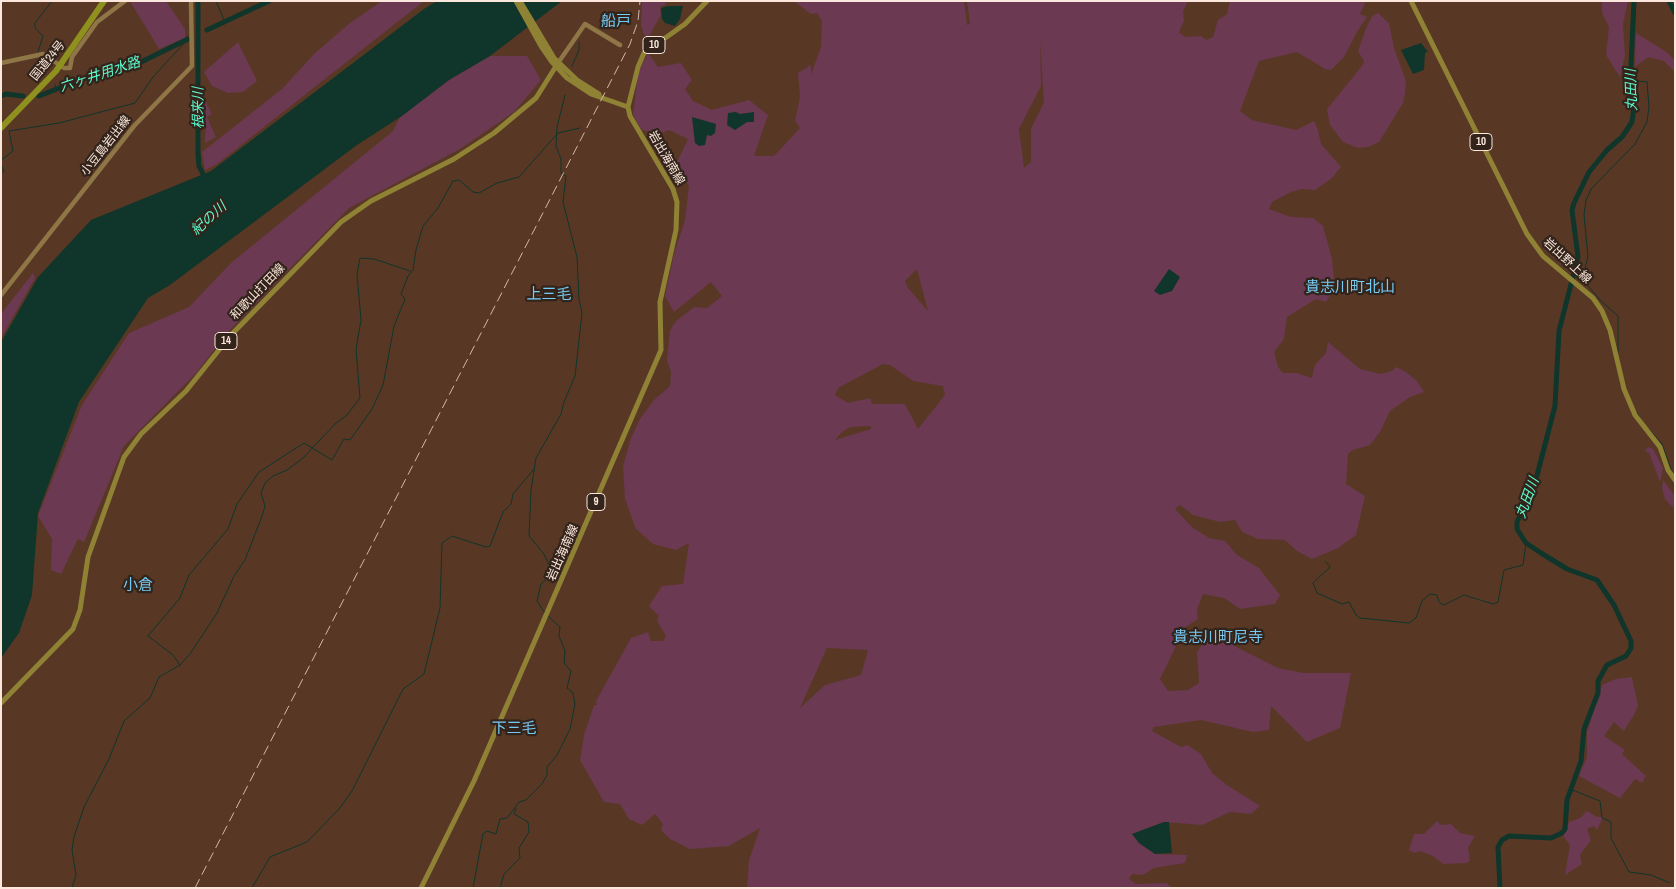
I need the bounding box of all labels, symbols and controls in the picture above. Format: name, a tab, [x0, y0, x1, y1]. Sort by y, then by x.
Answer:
district label: 船戸	[601, 13, 631, 31]
road number: 10	[643, 36, 665, 54]
street label: 国道24号	[28, 38, 68, 84]
water label: 六ヶ井用水路	[57, 54, 143, 96]
water label: 丸田川	[1623, 69, 1641, 111]
water label: 根来川	[190, 87, 208, 129]
street label: 小豆島岩出線	[78, 113, 134, 179]
street label: 岩出海南線	[645, 128, 687, 188]
road number: 10	[1470, 134, 1492, 150]
water label: 紀の川	[188, 199, 230, 239]
street label: 岩出野上線	[1540, 235, 1594, 287]
street label: 和歌山打田線	[228, 261, 288, 323]
district label: 貴志川町北山	[1305, 279, 1395, 297]
district label: 上三毛	[527, 286, 571, 304]
road number: 14	[215, 332, 237, 350]
water label: 丸田川	[1513, 475, 1543, 521]
road number: 9	[587, 494, 605, 511]
street label: 岩出海南線	[544, 523, 582, 583]
district label: 小倉	[123, 577, 153, 595]
district label: 貴志川町尼寺	[1173, 629, 1263, 647]
district label: 下三毛	[492, 720, 536, 738]

